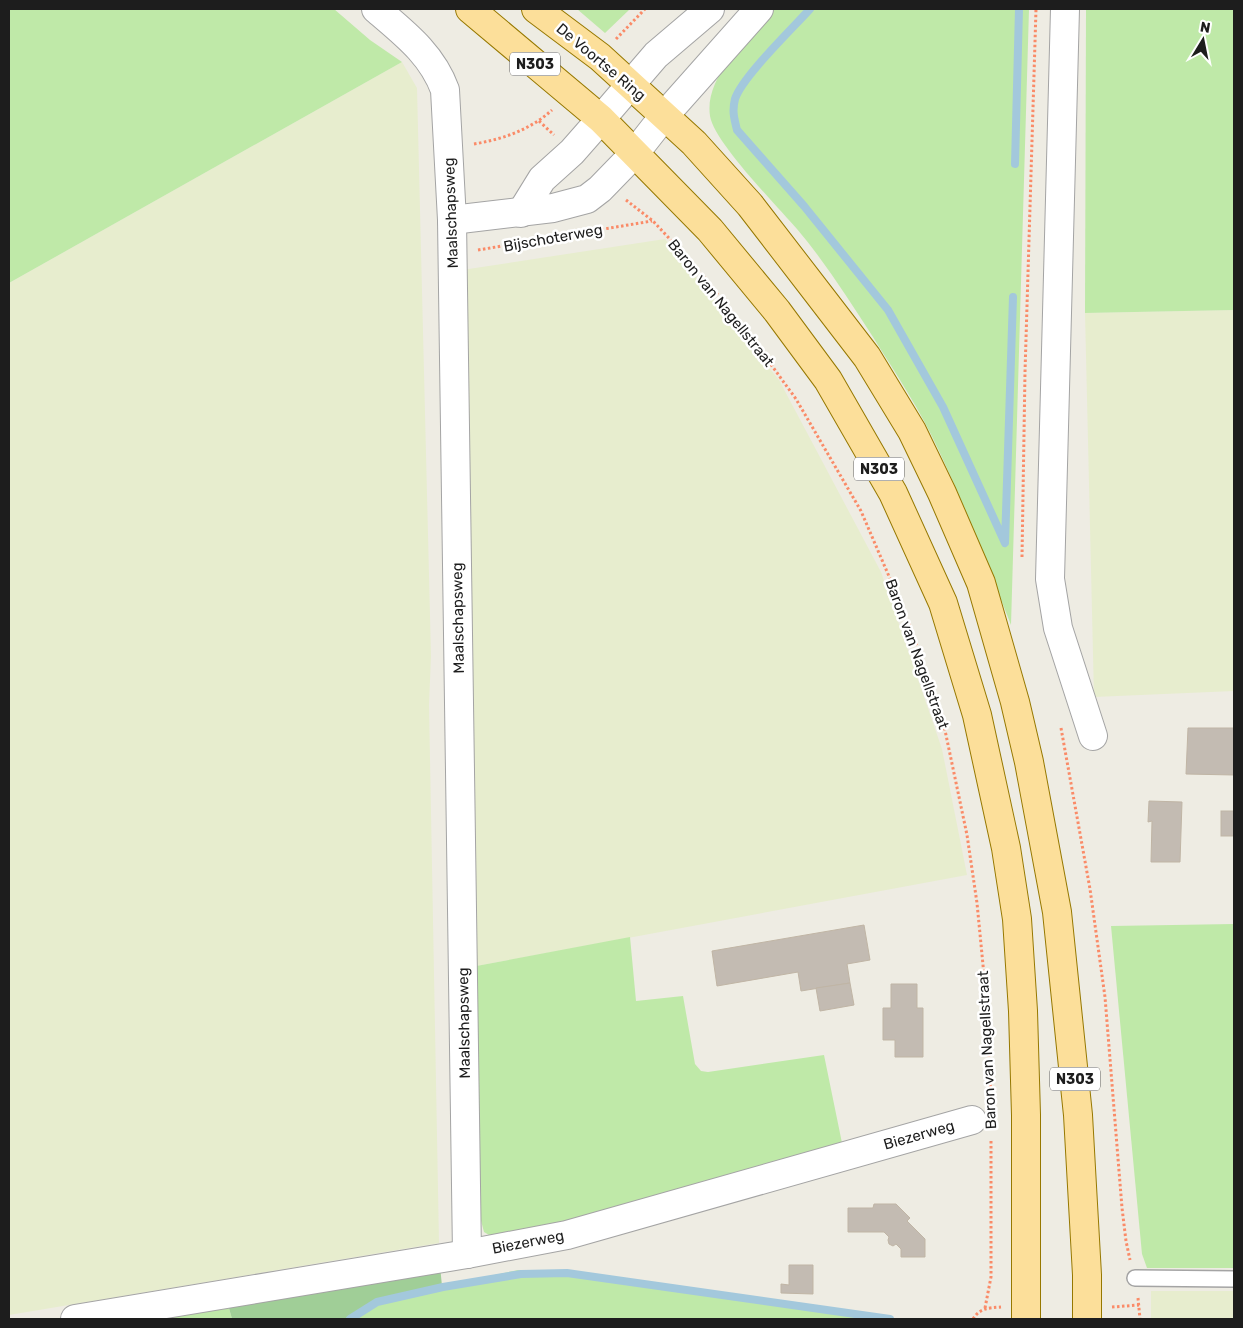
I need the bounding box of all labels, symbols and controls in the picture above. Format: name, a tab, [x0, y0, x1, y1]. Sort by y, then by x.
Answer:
north arrow	[1178, 15, 1228, 65]
text: N	[1199, 18, 1212, 37]
street label: De Voortse Ring	[553, 19, 649, 105]
road number: N303	[510, 52, 560, 76]
street label: Maalschapsweg	[440, 157, 462, 269]
street label: Bijschoterweg	[502, 220, 604, 256]
street label: Baron van Nagellstraat	[664, 236, 778, 370]
road number: N303	[854, 458, 904, 480]
street label: Maalschapsweg	[448, 562, 468, 674]
street label: Baron van Nagellstraat	[881, 576, 953, 732]
street label: Maalschapsweg	[454, 967, 474, 1079]
street label: Baron van Nagellstraat	[974, 970, 1000, 1130]
road number: N303	[1050, 1068, 1100, 1090]
street label: Biezerweg	[882, 1116, 956, 1154]
street label: Biezerweg	[491, 1226, 565, 1258]

